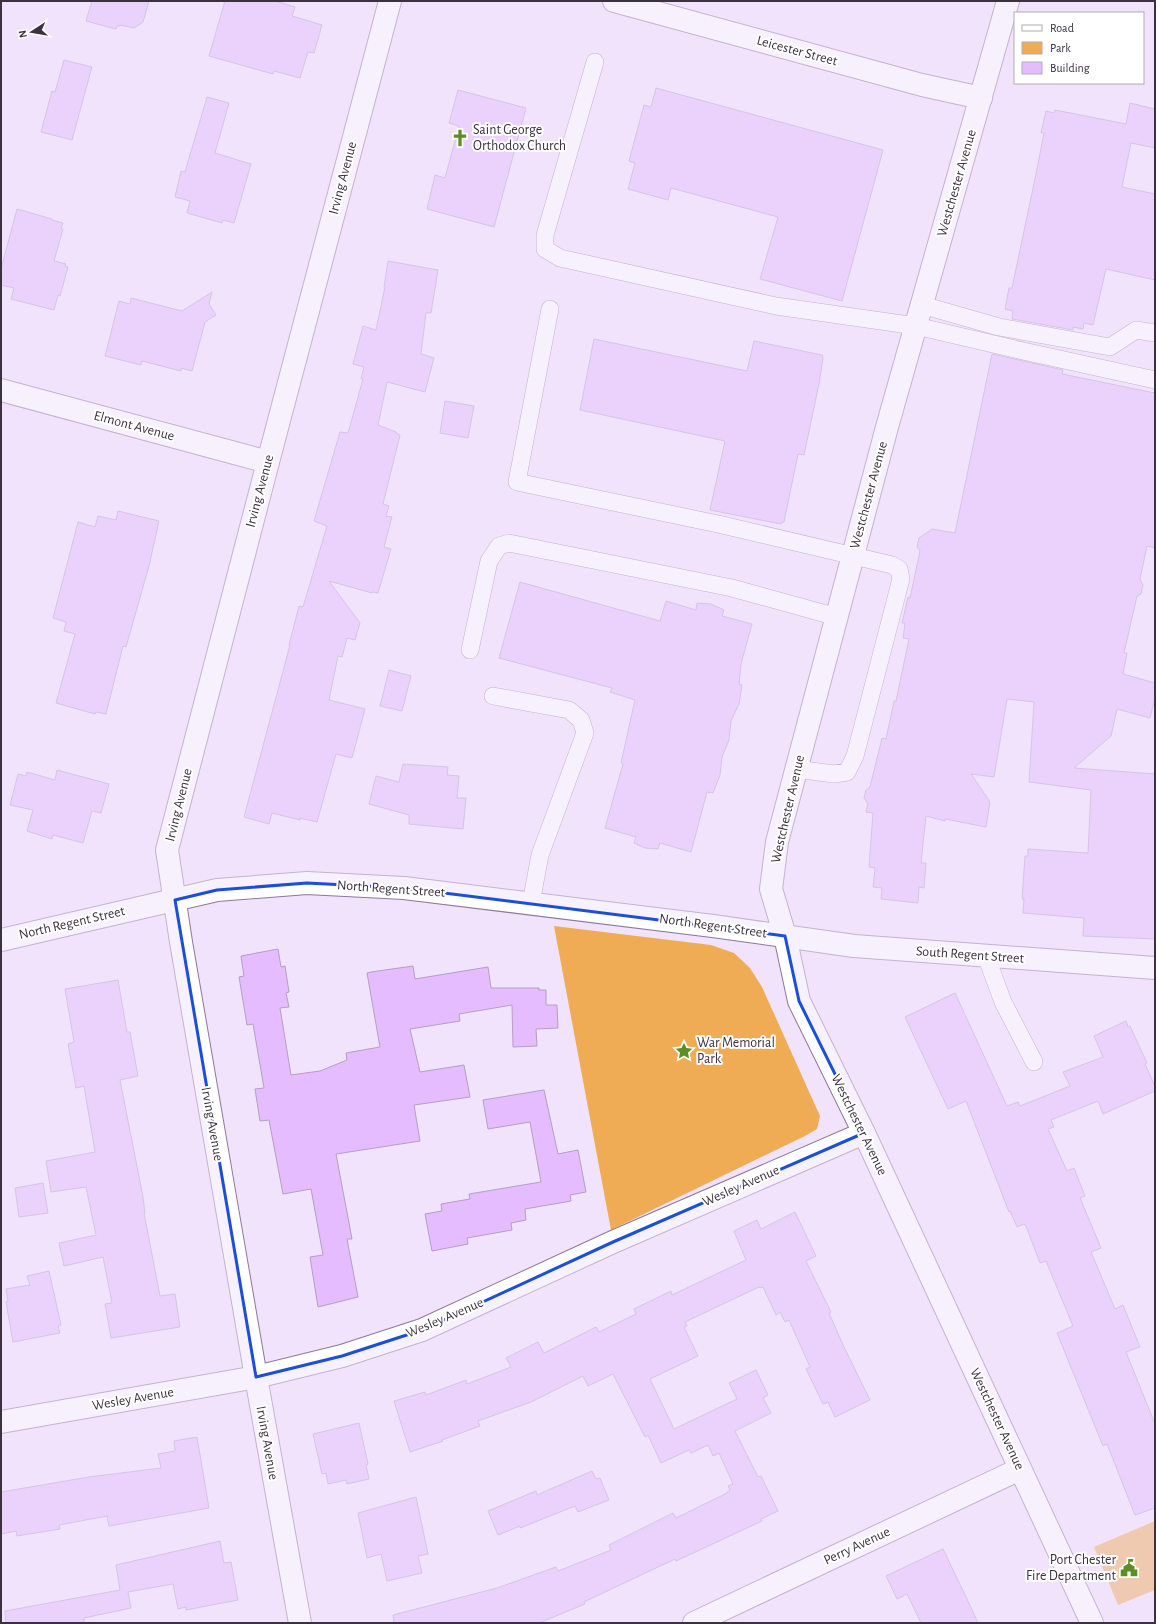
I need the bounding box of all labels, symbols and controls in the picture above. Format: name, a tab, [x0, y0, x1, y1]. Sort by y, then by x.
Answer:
north arrow	[12, 12, 52, 52]
legend	[1014, 12, 1144, 84]
text: Road	[1050, 22, 1074, 34]
text: N	[17, 29, 29, 39]
street label: Leicester Street	[755, 33, 839, 69]
text: Park	[1050, 42, 1071, 54]
text: Building	[1050, 62, 1090, 74]
place label: Saint George Orthodox Church	[473, 123, 566, 153]
church icon: Saint George Orthodox Church	[450, 128, 470, 148]
street label: Westchester Avenue	[935, 128, 979, 238]
street label: Irving Avenue	[327, 140, 359, 216]
street label: Elmont Avenue	[92, 409, 176, 443]
street label: Westchester Avenue	[848, 440, 890, 550]
street label: Irving Avenue	[244, 453, 276, 529]
street label: Westchester Avenue	[769, 754, 807, 864]
street label: Irving Avenue	[163, 767, 195, 843]
street label: North Regent Street	[336, 878, 446, 900]
street label: North Regent Street	[18, 904, 127, 942]
street label: North Regent Street	[658, 912, 768, 941]
street label: South Regent Street	[916, 944, 1025, 966]
place label: War Memorial Park	[697, 1036, 775, 1066]
place icon: War Memorial Park	[674, 1041, 694, 1061]
street label: Westchester Avenue	[828, 1072, 890, 1178]
street label: Irving Avenue	[199, 1086, 225, 1162]
street label: Wesley Avenue	[700, 1163, 782, 1209]
street label: Wesley Avenue	[404, 1295, 486, 1341]
street label: Westchester Avenue	[967, 1366, 1027, 1472]
street label: Wesley Avenue	[91, 1385, 175, 1413]
street label: Irving Avenue	[254, 1405, 280, 1481]
street label: Perry Avenue	[822, 1525, 892, 1567]
place label: Port Chester Fire Department	[1026, 1553, 1117, 1583]
public building icon: Port Chester Fire Department	[1119, 1558, 1139, 1578]

